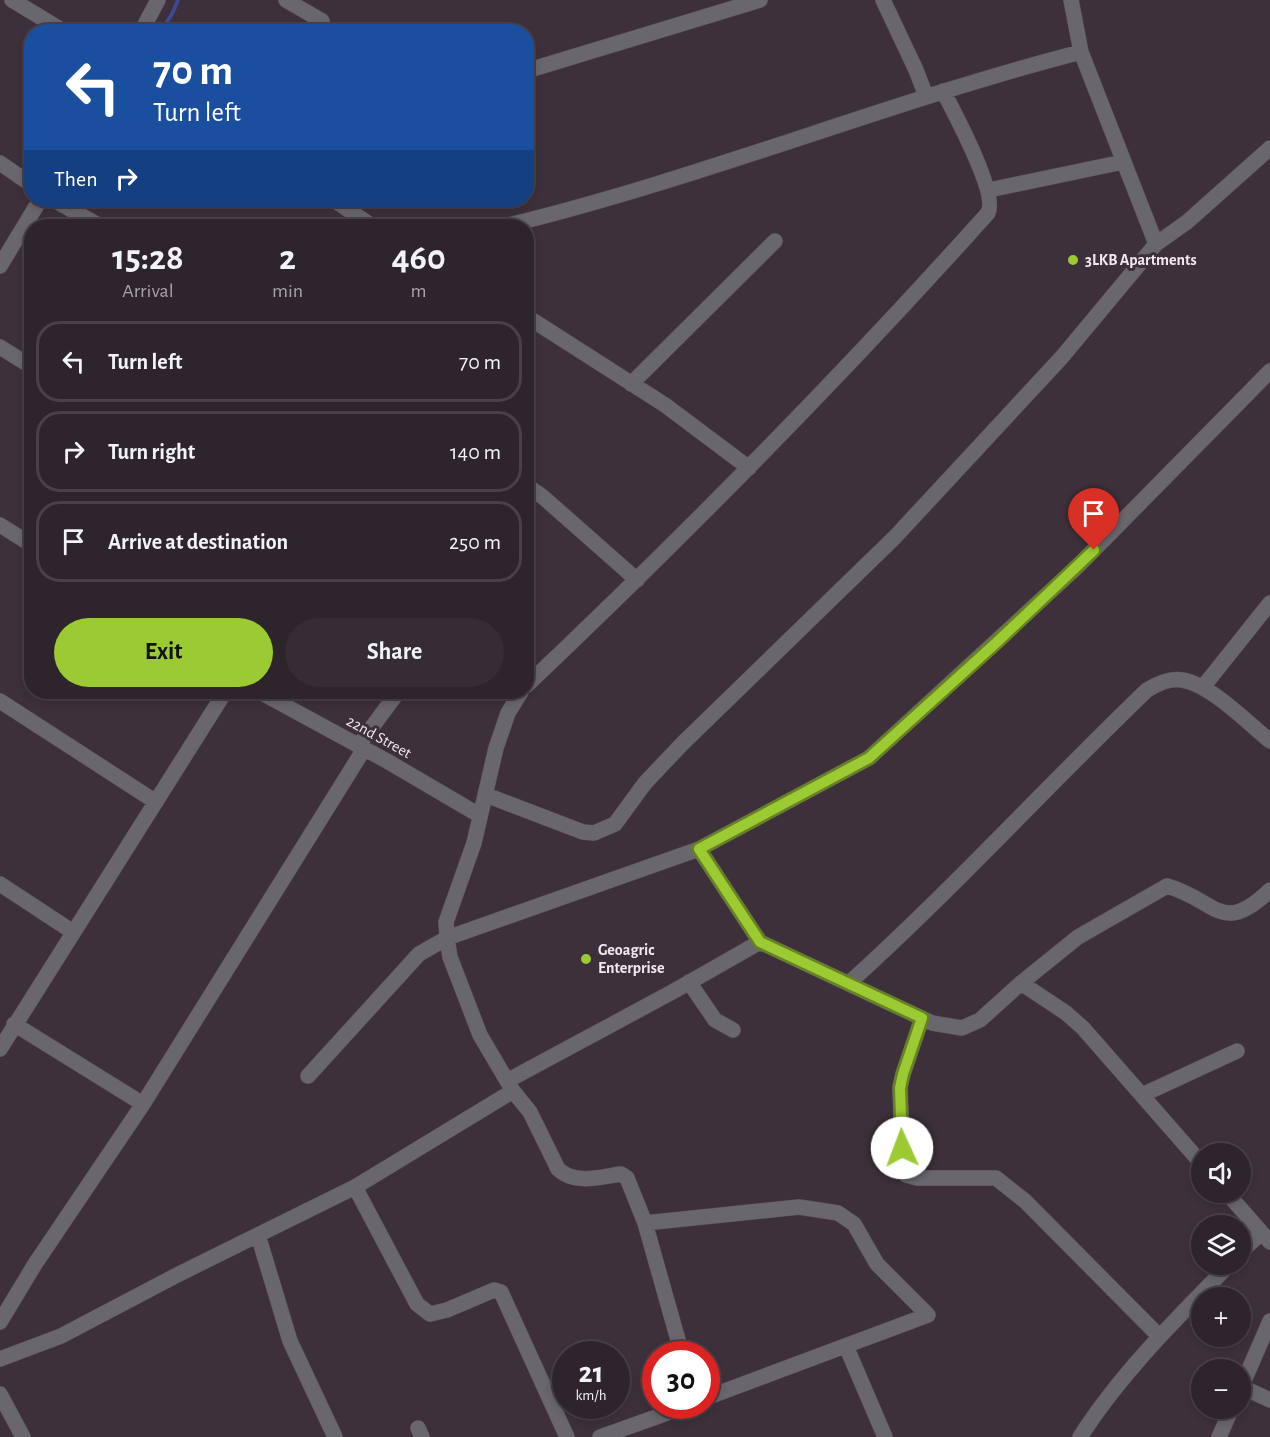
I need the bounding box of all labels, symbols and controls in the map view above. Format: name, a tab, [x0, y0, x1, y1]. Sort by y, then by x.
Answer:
icon: left	[54, 48, 132, 126]
text: 70 m	[153, 50, 233, 92]
text: Turn left	[153, 99, 241, 126]
icon: right	[110, 162, 143, 195]
text: Then	[54, 168, 98, 190]
text: 15:28	[112, 240, 184, 276]
text: 2	[279, 240, 296, 276]
text: 460	[391, 240, 446, 276]
place label: 3LKB Apartments	[1085, 252, 1197, 268]
marker: 3LKB Apartments	[1066, 253, 1080, 267]
text: Arrival	[122, 281, 174, 301]
text: min	[272, 281, 303, 301]
text: m	[411, 281, 427, 301]
icon: left	[57, 345, 90, 378]
text: Turn left	[108, 351, 182, 373]
text: 70 m	[459, 351, 501, 373]
icon: right	[57, 435, 90, 468]
text: Turn right	[108, 441, 195, 463]
text: 140 m	[450, 441, 501, 463]
pin	[1068, 488, 1119, 550]
icon: arrive	[1077, 497, 1110, 530]
icon: arrive	[57, 525, 90, 558]
text: Arrive at destination	[108, 531, 288, 553]
text: 250 m	[449, 531, 501, 553]
button: Exit	[54, 618, 273, 687]
button: Share	[285, 618, 504, 687]
street label: 22nd Street	[344, 713, 414, 761]
place label: Geoagric Enterprise	[598, 942, 665, 976]
marker: Geoagric Enterprise	[579, 952, 593, 966]
position arrow	[870, 1116, 934, 1180]
map controls	[1191, 1143, 1251, 1419]
button: sound	[1191, 1143, 1251, 1203]
button: layers	[1191, 1215, 1251, 1275]
button: +	[1191, 1287, 1251, 1347]
speed limit sign: 30	[642, 1341, 720, 1419]
text: 21	[579, 1358, 603, 1388]
button: −	[1191, 1359, 1251, 1419]
text: km/h	[576, 1388, 606, 1403]

